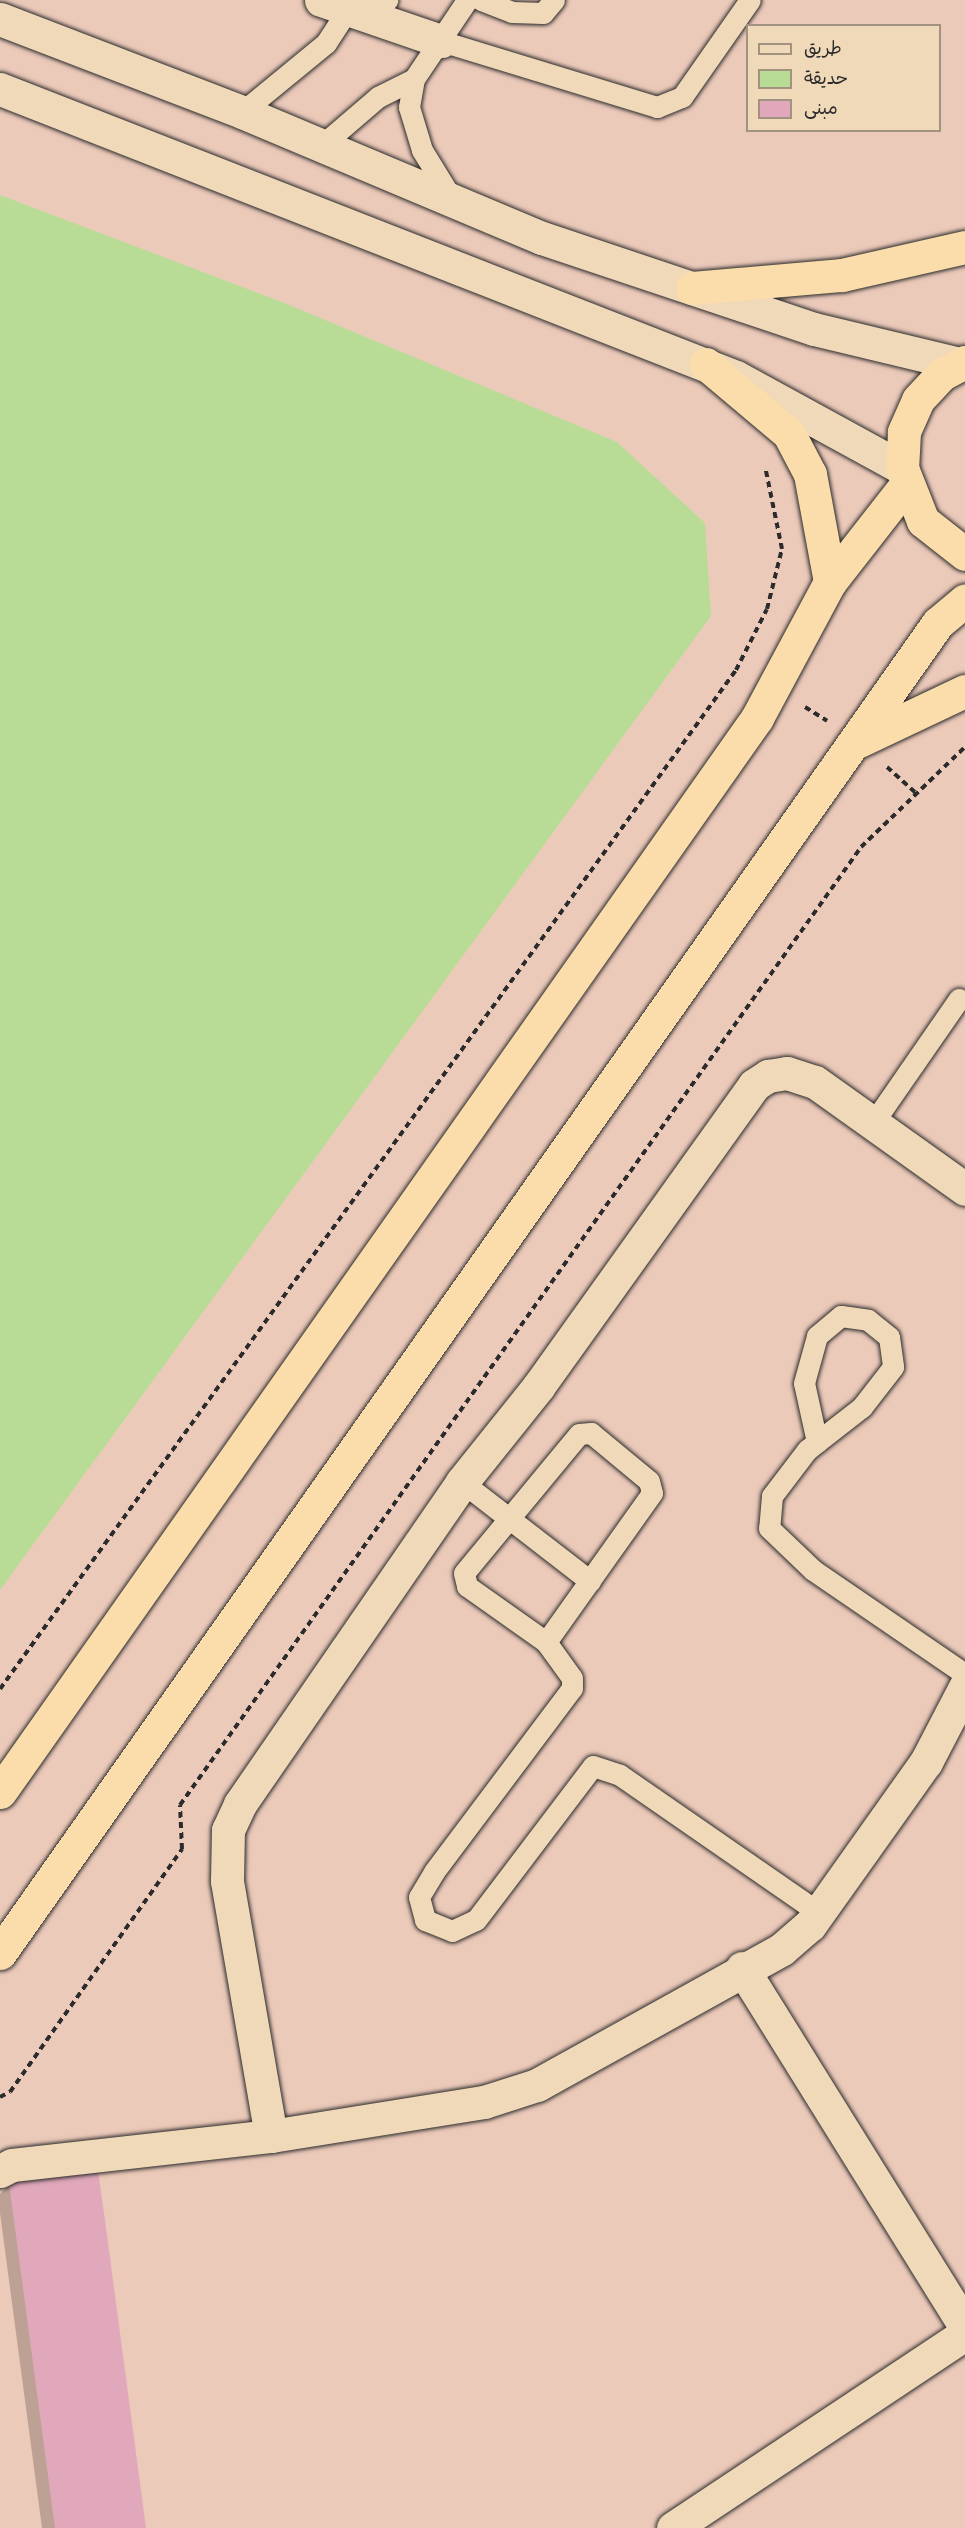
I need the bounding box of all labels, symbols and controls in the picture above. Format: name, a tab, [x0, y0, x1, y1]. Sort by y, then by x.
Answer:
legend	[746, 24, 941, 132]
text: طريق	[804, 37, 842, 59]
text: حديقة	[804, 67, 848, 89]
text: مبنى	[804, 97, 838, 119]

